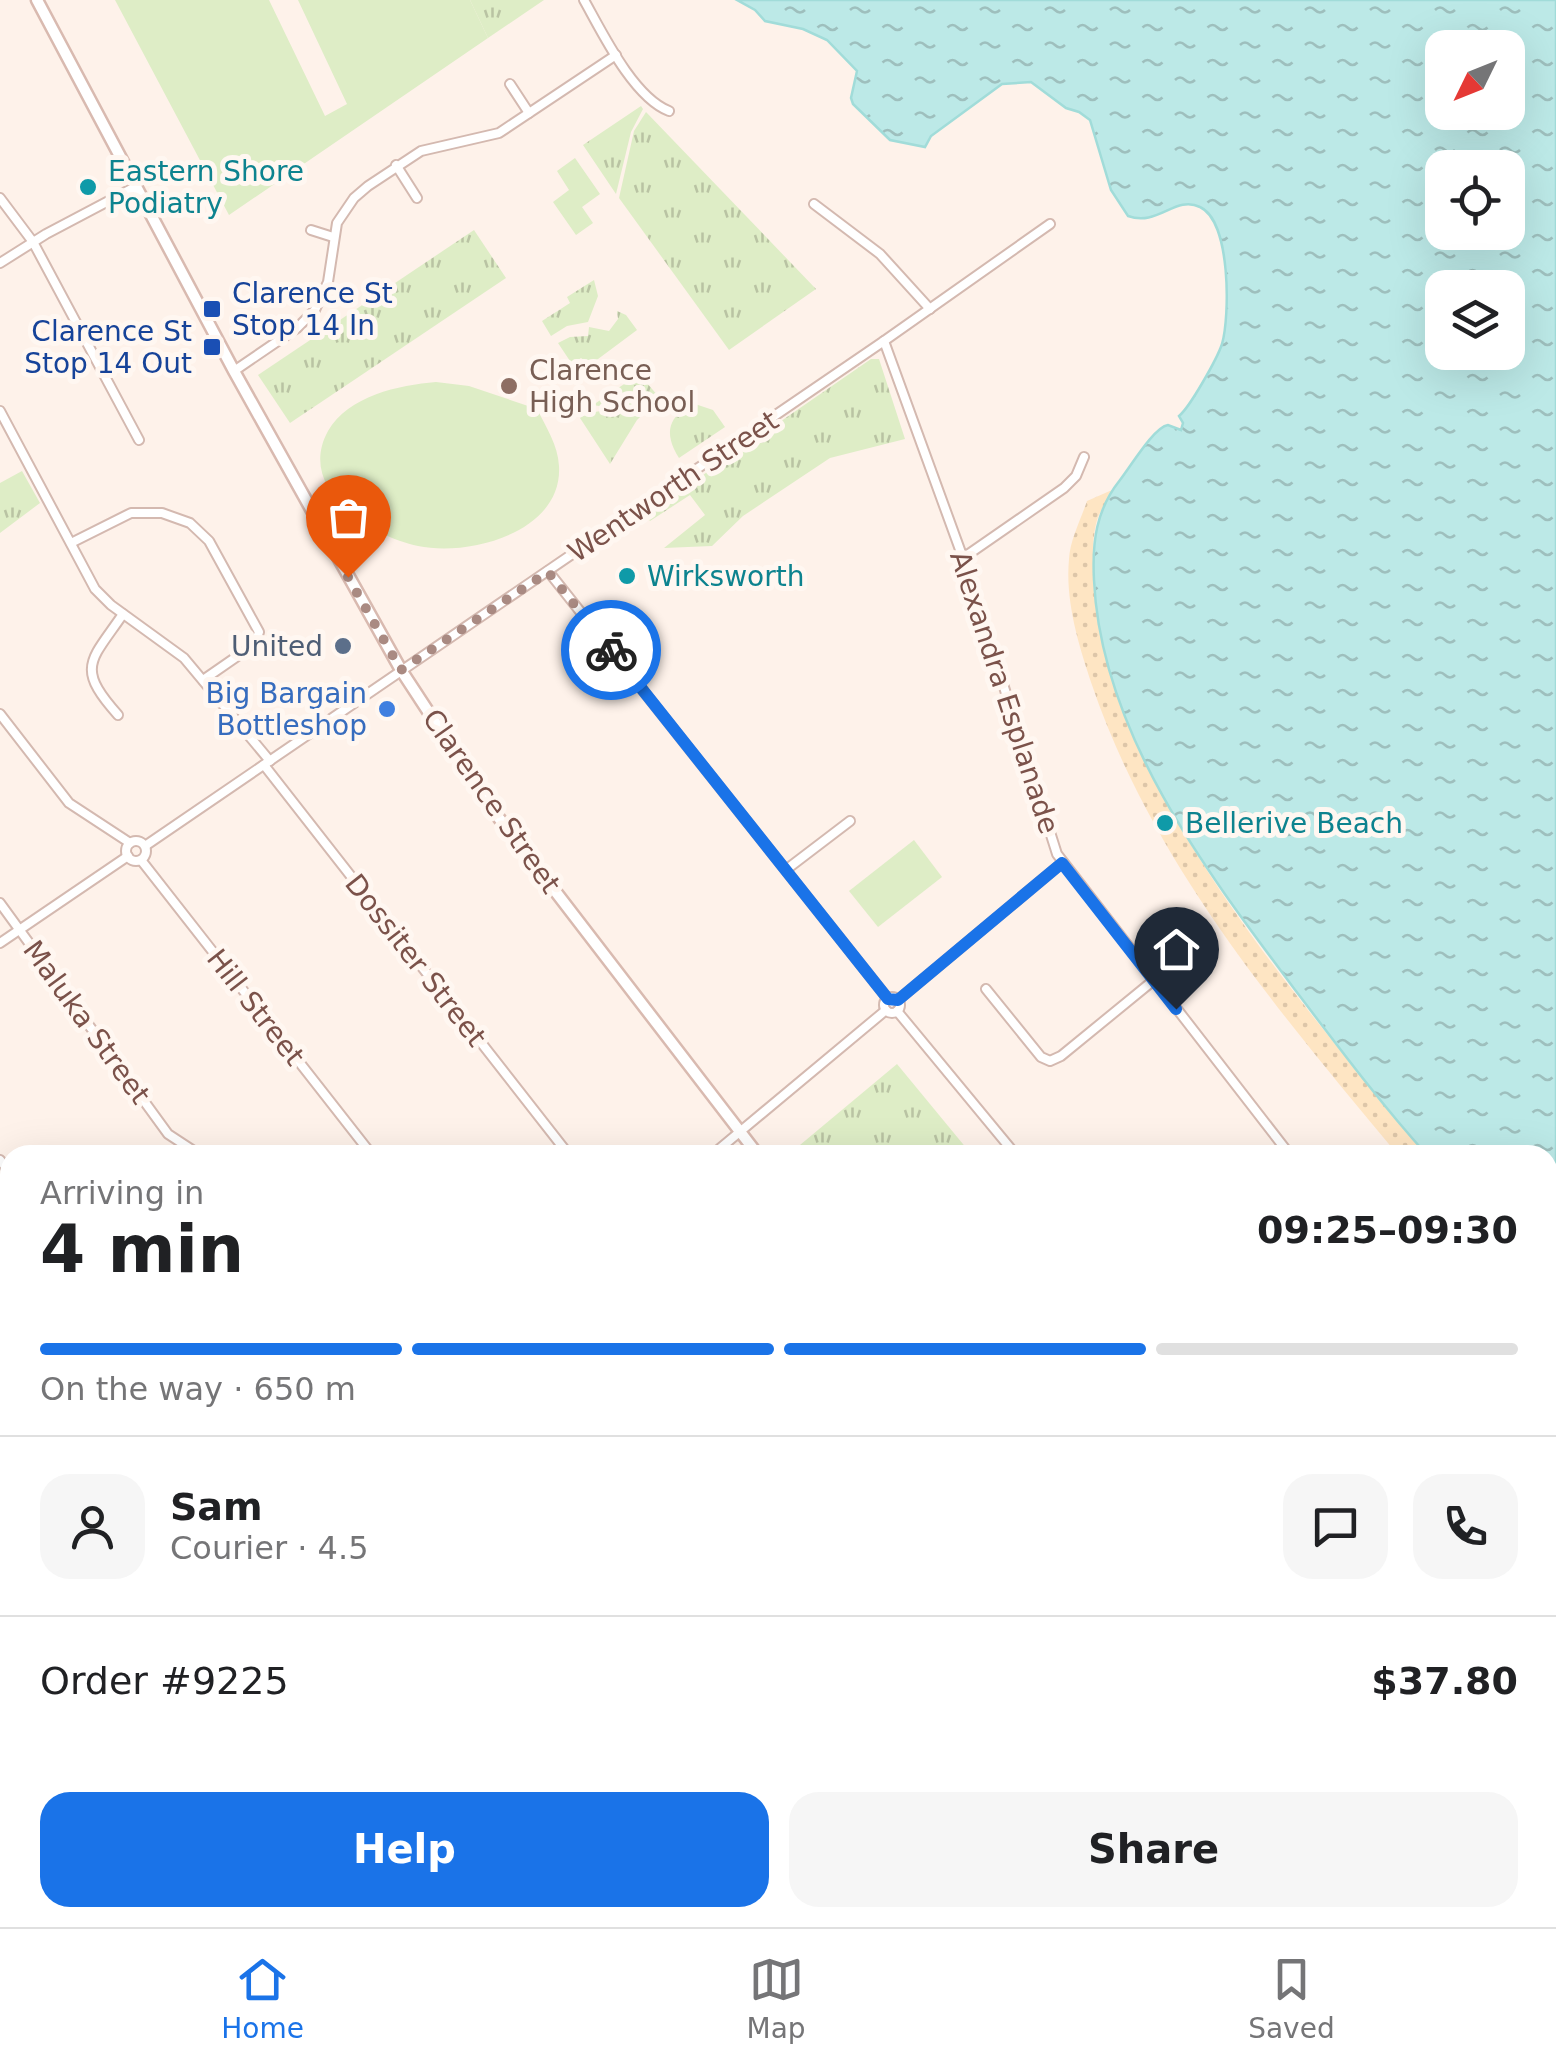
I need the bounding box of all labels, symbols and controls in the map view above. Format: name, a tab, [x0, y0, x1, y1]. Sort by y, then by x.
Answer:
north arrow	[1425, 30, 1525, 130]
map controls	[1425, 30, 1525, 370]
button: locate	[1425, 150, 1525, 250]
place label: Eastern Shore Podiatry	[108, 155, 304, 220]
marker: Eastern Shore Podiatry	[77, 176, 99, 198]
button: layers	[1425, 270, 1525, 370]
place label: Clarence St Stop 14 In	[232, 277, 393, 342]
marker: Clarence St Stop 14 In	[201, 298, 223, 320]
place label: Clarence St Stop 14 Out	[24, 315, 192, 380]
marker: Clarence St Stop 14 Out	[201, 336, 223, 358]
place label: Clarence High School	[529, 354, 695, 419]
marker: Clarence High School	[498, 375, 520, 397]
street label: Wentworth Street	[562, 404, 785, 569]
pin	[306, 475, 391, 578]
icon: bag	[321, 490, 376, 545]
street label: Alexandra Esplanade	[943, 547, 1066, 838]
place label: Wirksworth	[647, 560, 804, 593]
marker: Wirksworth	[616, 565, 638, 587]
courier	[561, 600, 661, 700]
icon: bike	[584, 623, 639, 678]
place label: United	[231, 630, 323, 663]
marker: United	[332, 635, 354, 657]
place label: Big Bargain Bottleshop	[205, 677, 367, 742]
marker: Big Bargain Bottleshop	[376, 698, 398, 720]
street label: Clarence Street	[416, 703, 567, 900]
place label: Bellerive Beach	[1185, 807, 1403, 840]
marker: Bellerive Beach	[1154, 812, 1176, 834]
street label: Dossiter Street	[338, 868, 493, 1053]
pin	[1134, 907, 1219, 1010]
icon: home	[1149, 922, 1204, 977]
street label: Maluka Street	[16, 934, 157, 1110]
street label: Hill Street	[200, 943, 311, 1072]
text: Arriving in	[40, 1174, 204, 1212]
text: 09:25–09:30	[1257, 1208, 1518, 1252]
text: 4 min	[40, 1212, 244, 1287]
text: On the way · 650 m	[40, 1370, 356, 1408]
button: person	[40, 1474, 145, 1579]
button: chat	[1283, 1474, 1388, 1579]
button: phone	[1413, 1474, 1518, 1579]
text: Sam	[170, 1485, 263, 1529]
text: Courier · 4.5	[170, 1529, 369, 1567]
text: Order #9225	[40, 1659, 289, 1703]
text: $37.80	[1371, 1659, 1518, 1703]
button: Help	[40, 1792, 769, 1907]
button: Share	[789, 1792, 1518, 1907]
tab: Home	[221, 1952, 304, 2045]
tab: Map	[747, 1952, 806, 2045]
tab: Saved	[1248, 1952, 1335, 2045]

